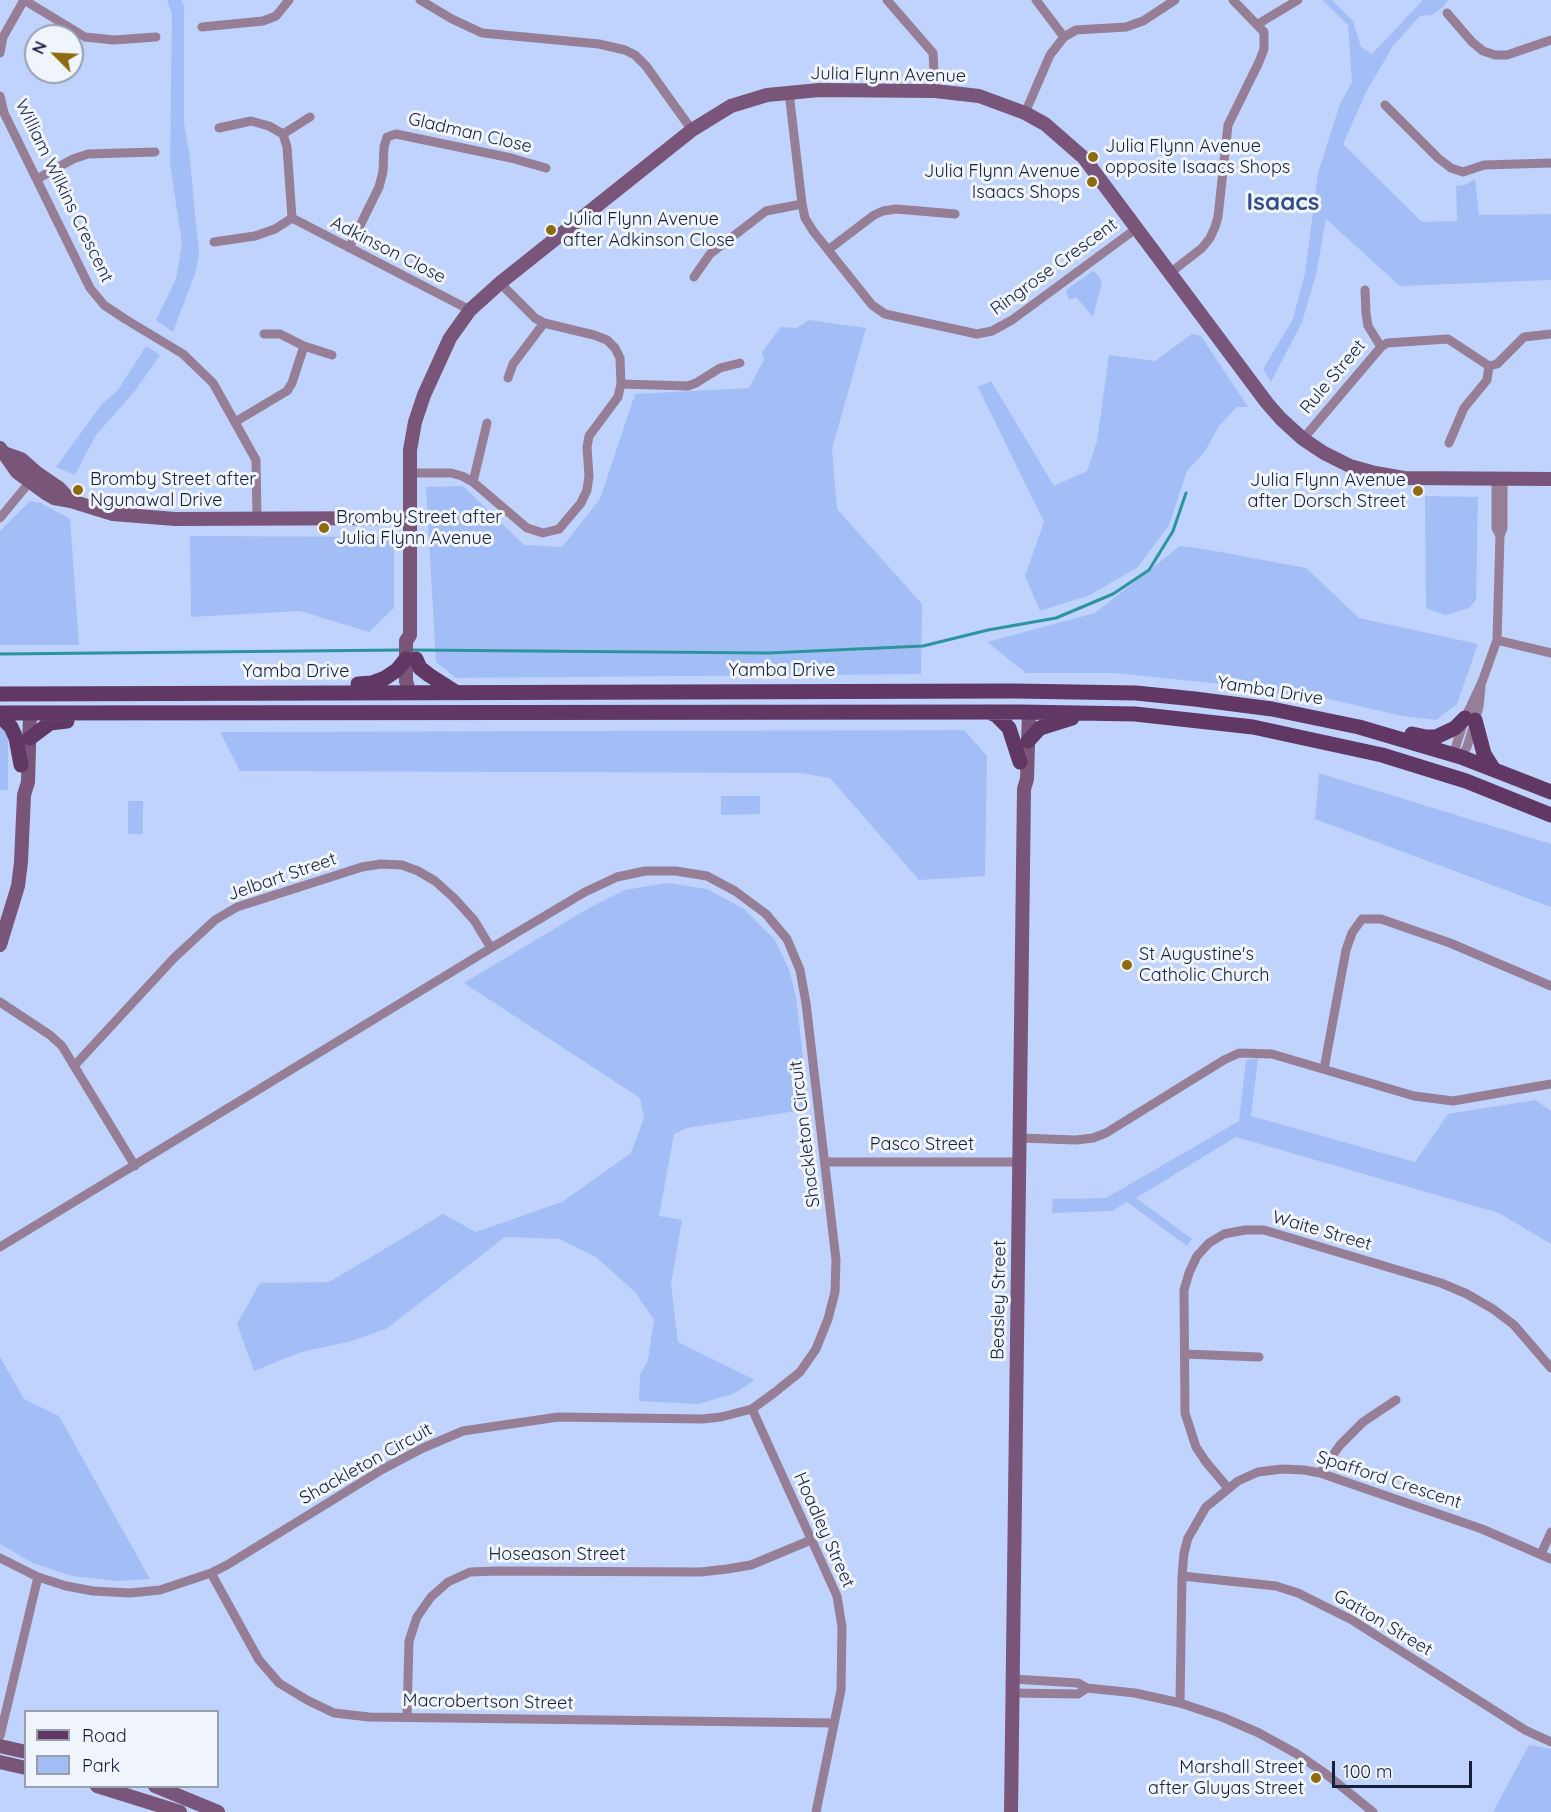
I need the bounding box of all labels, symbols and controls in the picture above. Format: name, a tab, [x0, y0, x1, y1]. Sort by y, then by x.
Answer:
north arrow	[24, 24, 84, 84]
text: N	[28, 38, 51, 57]
street label: Julia Flynn Avenue	[810, 63, 966, 87]
street label: William Wilkins Crescent	[10, 96, 118, 286]
street label: Gladman Close	[406, 108, 534, 158]
place label: Julia Flynn Avenue opposite Isaacs Shops	[1105, 136, 1290, 178]
marker: Julia Flynn Avenue opposite Isaacs Shops	[1086, 150, 1100, 164]
place label: Julia Flynn Avenue Isaacs Shops	[924, 161, 1080, 204]
marker: Julia Flynn Avenue Isaacs Shops	[1085, 175, 1099, 189]
district label: Isaacs	[1247, 189, 1319, 217]
place label: Julia Flynn Avenue after Adkinson Close	[563, 209, 735, 252]
street label: Adkinson Close	[327, 212, 449, 288]
street label: Ringrose Crescent	[986, 214, 1122, 320]
marker: Julia Flynn Avenue after Adkinson Close	[544, 223, 558, 237]
street label: Rule Street	[1296, 335, 1370, 419]
place label: Bromby Street after Ngunawal Drive	[90, 469, 256, 512]
place label: Julia Flynn Avenue after Dorsch Street	[1248, 470, 1406, 512]
marker: Bromby Street after Ngunawal Drive	[71, 483, 85, 497]
marker: Julia Flynn Avenue after Dorsch Street	[1411, 484, 1425, 498]
place label: Bromby Street after Julia Flynn Avenue	[336, 507, 502, 550]
marker: Bromby Street after Julia Flynn Avenue	[317, 521, 331, 535]
street label: Yamba Drive	[729, 660, 835, 682]
street label: Yamba Drive	[243, 661, 349, 683]
street label: Yamba Drive	[1216, 672, 1324, 710]
street label: Jelbart Street	[225, 848, 339, 906]
place label: St Augustine's Catholic Church	[1139, 944, 1269, 986]
marker: St Augustine's Catholic Church	[1120, 958, 1134, 972]
street label: Shackleton Circuit	[785, 1059, 825, 1209]
street label: Pasco Street	[870, 1134, 974, 1156]
street label: Waite Street	[1270, 1207, 1374, 1255]
street label: Beasley Street	[987, 1240, 1011, 1360]
street label: Shackleton Circuit	[296, 1419, 436, 1509]
street label: Spafford Crescent	[1314, 1446, 1464, 1514]
street label: Hoadley Street	[789, 1469, 859, 1591]
street label: Hoseason Street	[488, 1544, 626, 1566]
street label: Gatton Street	[1330, 1585, 1436, 1661]
street label: Macrobertson Street	[402, 1690, 574, 1714]
legend	[24, 1710, 219, 1788]
text: Road	[82, 1724, 127, 1747]
scale bar	[1335, 1749, 1474, 1787]
text: Park	[82, 1754, 120, 1777]
place label: Marshall Street after Gluyas Street	[1148, 1757, 1304, 1800]
text: 100 m	[1343, 1760, 1392, 1783]
marker: Marshall Street after Gluyas Street	[1309, 1771, 1323, 1785]

